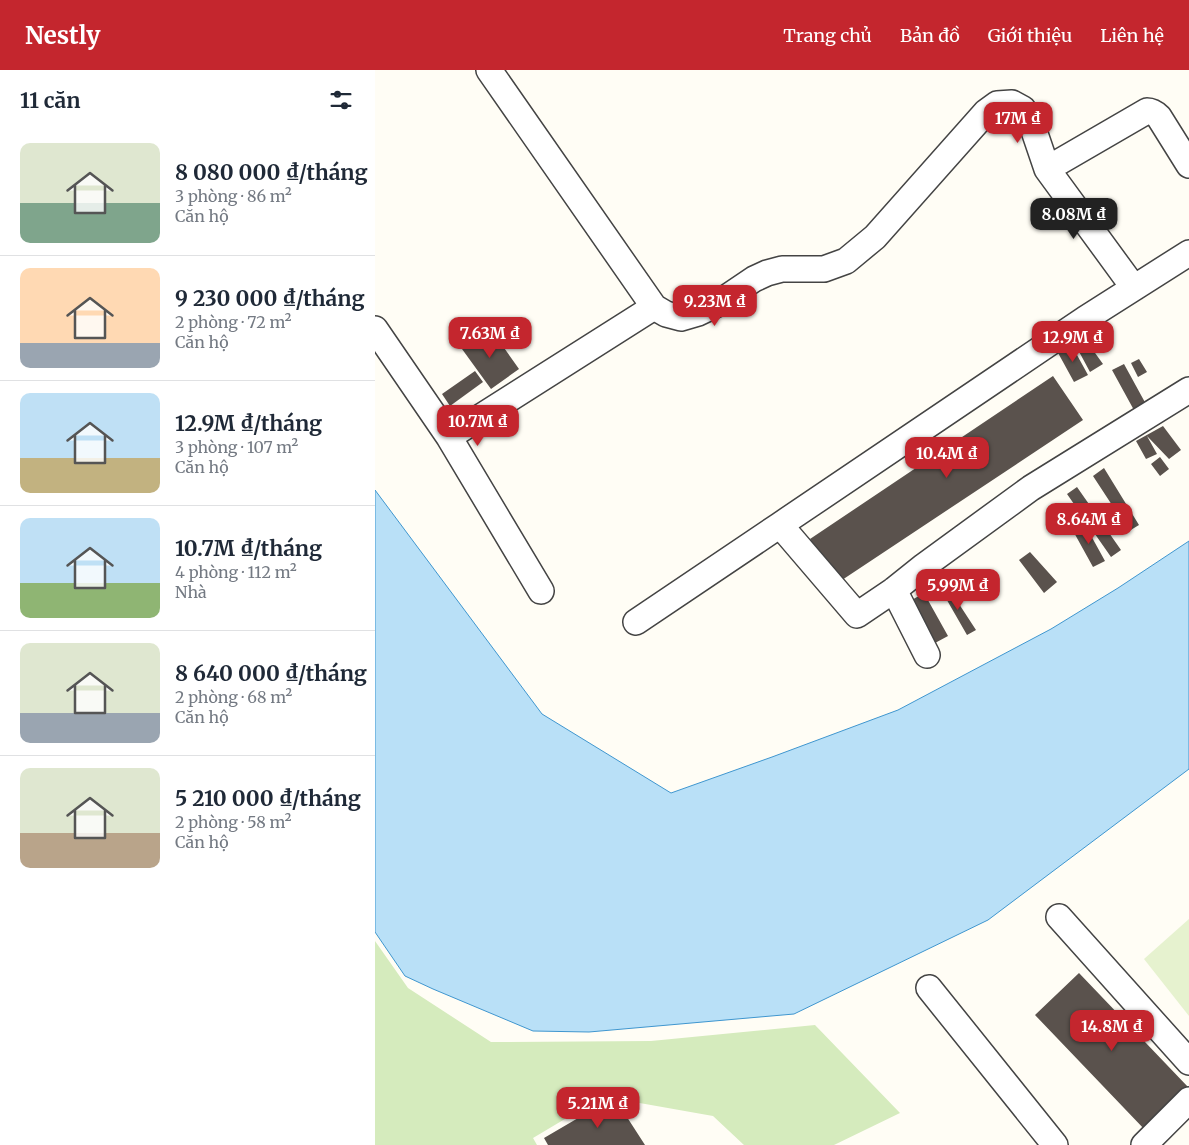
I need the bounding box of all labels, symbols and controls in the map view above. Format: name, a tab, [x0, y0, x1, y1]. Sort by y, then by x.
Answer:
text: Nestly	[25, 20, 100, 51]
text: Trang chủ	[783, 24, 872, 47]
text: Bản đồ	[900, 24, 960, 47]
text: Giới thiệu	[988, 24, 1072, 47]
text: Liên hệ	[1100, 24, 1164, 47]
icon: filters	[327, 86, 355, 114]
text: 11 căn	[20, 87, 80, 114]
pin: 17M ₫	[983, 102, 1053, 144]
text: 17M ₫	[995, 108, 1041, 128]
text: 8 080 000 ₫/tháng	[175, 159, 368, 186]
icon: home	[60, 163, 120, 223]
text: 3 phòng · 86 m²	[175, 186, 292, 206]
pin: 8.08M ₫	[1028, 198, 1120, 240]
text: 8.08M ₫	[1041, 204, 1107, 224]
text: Căn hộ	[175, 206, 228, 226]
pin: 9.23M ₫	[669, 284, 761, 327]
text: 9 230 000 ₫/tháng	[175, 285, 365, 312]
icon: home	[60, 288, 120, 348]
text: 9.23M ₫	[684, 291, 746, 311]
text: 2 phòng · 72 m²	[175, 312, 291, 332]
pin: 7.63M ₫	[444, 316, 536, 359]
pin: 12.9M ₫	[1027, 320, 1119, 363]
text: 7.63M ₫	[460, 323, 520, 343]
text: 12.9M ₫	[1043, 327, 1103, 347]
text: Căn hộ	[175, 332, 228, 352]
pin: 10.7M ₫	[432, 404, 524, 447]
text: 12.9M ₫/tháng	[175, 410, 322, 437]
text: 10.7M ₫	[448, 411, 508, 431]
icon: home	[60, 413, 120, 473]
pin: 10.4M ₫	[901, 436, 993, 479]
text: 3 phòng · 107 m²	[175, 437, 298, 457]
text: 10.4M ₫	[916, 443, 978, 463]
text: Căn hộ	[175, 457, 228, 477]
pin: 8.64M ₫	[1043, 502, 1135, 545]
text: 8.64M ₫	[1057, 509, 1121, 529]
text: 10.7M ₫/tháng	[175, 535, 322, 562]
icon: home	[60, 538, 120, 598]
text: 4 phòng · 112 m²	[175, 562, 297, 582]
pin: 5.99M ₫	[912, 568, 1004, 611]
text: 5.99M ₫	[927, 575, 989, 595]
text: Nhà	[175, 582, 207, 602]
text: 8 640 000 ₫/tháng	[175, 660, 367, 687]
icon: home	[60, 663, 120, 723]
text: 2 phòng · 68 m²	[175, 687, 292, 707]
text: Căn hộ	[175, 707, 228, 727]
text: 5 210 000 ₫/tháng	[175, 785, 361, 812]
icon: home	[60, 788, 120, 848]
text: 2 phòng · 58 m²	[175, 812, 292, 832]
text: Căn hộ	[175, 832, 228, 852]
pin: 14.8M ₫	[1066, 1010, 1158, 1052]
text: 14.8M ₫	[1081, 1016, 1143, 1036]
pin: 5.21M ₫	[552, 1086, 644, 1129]
text: 5.21M ₫	[567, 1093, 629, 1113]

